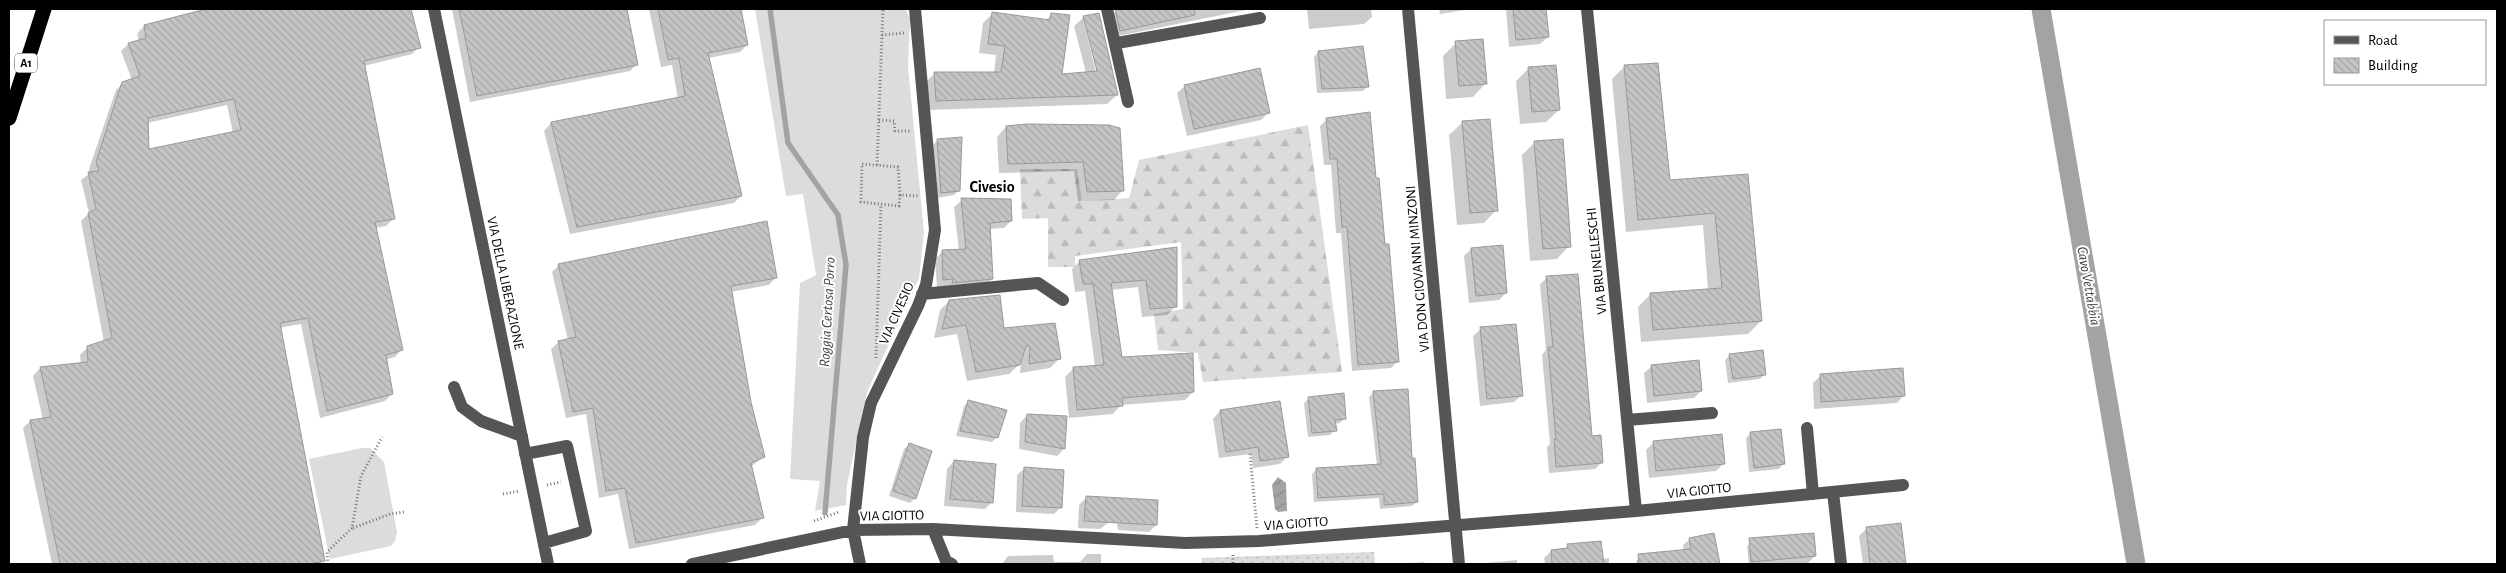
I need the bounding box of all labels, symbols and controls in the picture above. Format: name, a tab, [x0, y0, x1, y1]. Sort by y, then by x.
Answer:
legend	[2324, 20, 2486, 85]
text: Road	[2368, 33, 2398, 48]
road number: A1	[15, 54, 37, 72]
text: Building	[2368, 58, 2418, 73]
district label: Civesio	[969, 179, 1015, 195]
street label: VIA DON GIOVANNI MINZONI	[1404, 185, 1432, 353]
street label: VIA BRUNELLESCHI	[1584, 207, 1610, 315]
street label: VIA DELLA LIBERAZIONE	[484, 215, 526, 351]
water label: Cavo Vettabbia	[2074, 245, 2103, 327]
water label: Roggia Certosa Porro	[817, 257, 838, 367]
street label: VIA CIVESIO	[877, 280, 917, 347]
street label: VIA GIOTTO	[1666, 481, 1732, 501]
street label: VIA GIOTTO	[860, 508, 924, 524]
street label: VIA GIOTTO	[1263, 515, 1329, 533]

